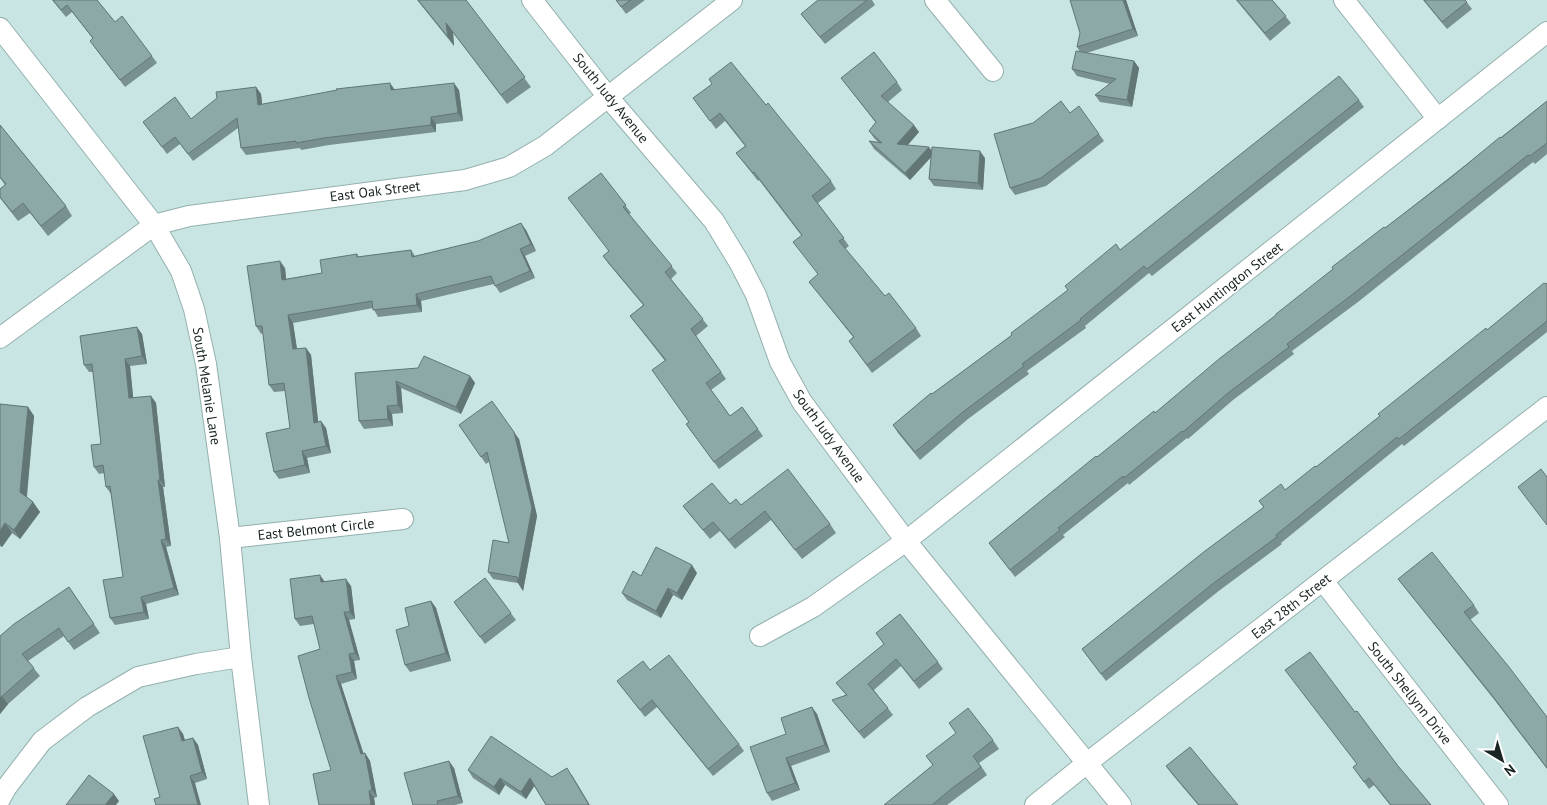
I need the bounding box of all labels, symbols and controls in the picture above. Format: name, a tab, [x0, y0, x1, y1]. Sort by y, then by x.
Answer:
street label: South Judy Avenue	[569, 49, 653, 147]
street label: East Oak Street	[329, 176, 422, 205]
street label: East Huntington Street	[1168, 238, 1286, 336]
street label: South Melanie Lane	[189, 326, 225, 446]
street label: South Judy Avenue	[789, 386, 869, 486]
street label: East Belmont Circle	[257, 514, 375, 544]
street label: East 28th Street	[1248, 569, 1335, 643]
street label: South Shellynn Drive	[1364, 638, 1456, 748]
north arrow	[1477, 735, 1527, 785]
text: N	[1501, 760, 1519, 780]

